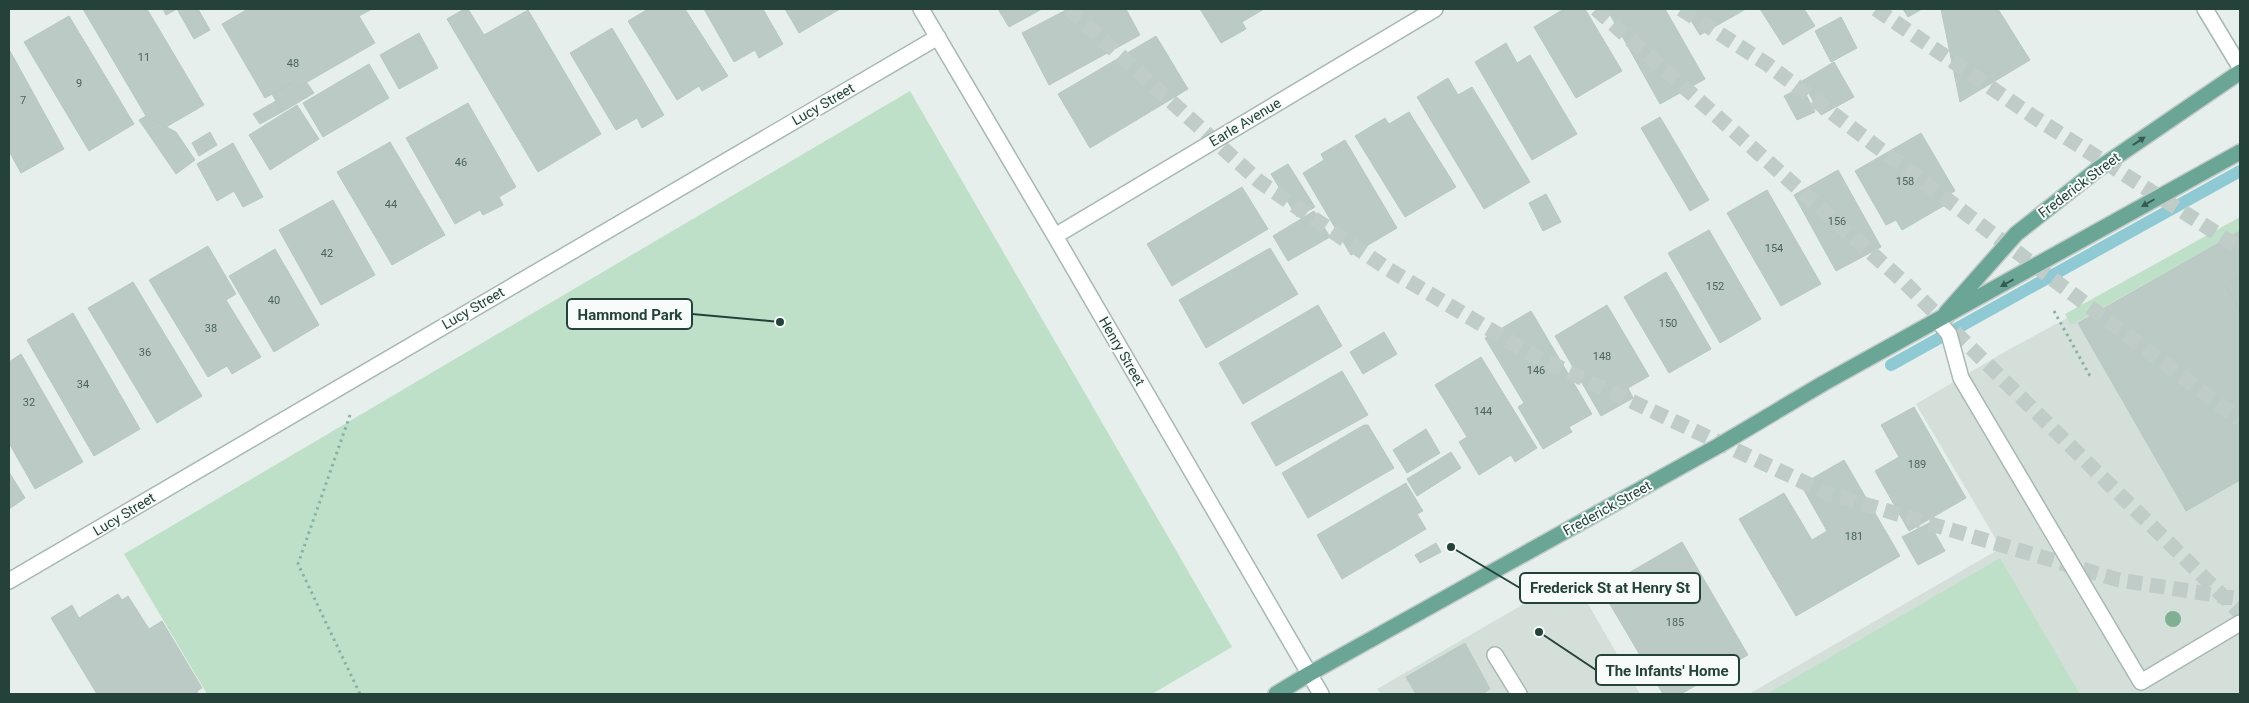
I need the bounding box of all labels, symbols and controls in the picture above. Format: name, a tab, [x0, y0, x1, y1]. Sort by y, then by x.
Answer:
house number: 11	[138, 51, 150, 64]
house number: 48	[287, 57, 299, 70]
house number: 9	[76, 77, 82, 90]
street label: Lucy Street	[789, 80, 857, 128]
house number: 7	[20, 94, 26, 107]
street label: Earle Avenue	[1206, 94, 1284, 150]
one-way arrow	[2132, 136, 2145, 146]
street label: Frederick Street	[2035, 149, 2123, 221]
house number: 46	[455, 156, 467, 169]
house number: 158	[1896, 175, 1914, 188]
house number: 44	[385, 198, 397, 211]
one-way arrow	[2141, 199, 2156, 207]
house number: 156	[1828, 215, 1846, 228]
house number: 154	[1765, 242, 1783, 255]
house number: 42	[321, 247, 333, 260]
one-way arrow	[1999, 279, 2014, 287]
house number: 152	[1706, 280, 1724, 293]
street label: Lucy Street	[439, 284, 507, 332]
house number: 40	[268, 294, 280, 307]
callout: Hammond Park	[567, 299, 692, 329]
text: Hammond Park	[578, 306, 683, 324]
street label: Henry Street	[1096, 314, 1148, 389]
house number: 150	[1659, 317, 1677, 330]
house number: 38	[205, 322, 217, 335]
house number: 36	[139, 346, 151, 359]
house number: 148	[1593, 350, 1611, 363]
house number: 146	[1527, 364, 1545, 377]
house number: 34	[77, 378, 89, 391]
house number: 32	[23, 396, 35, 409]
house number: 144	[1474, 405, 1492, 418]
house number: 189	[1908, 458, 1926, 471]
street label: Frederick Street	[1560, 477, 1654, 539]
street label: Lucy Street	[90, 489, 158, 539]
house number: 181	[1845, 530, 1863, 543]
callout: Frederick St at Henry St	[1520, 573, 1700, 603]
text: Frederick St at Henry St	[1530, 579, 1690, 597]
house number: 185	[1666, 616, 1684, 629]
callout: The Infants' Home	[1596, 655, 1739, 685]
text: The Infants' Home	[1605, 662, 1729, 680]

